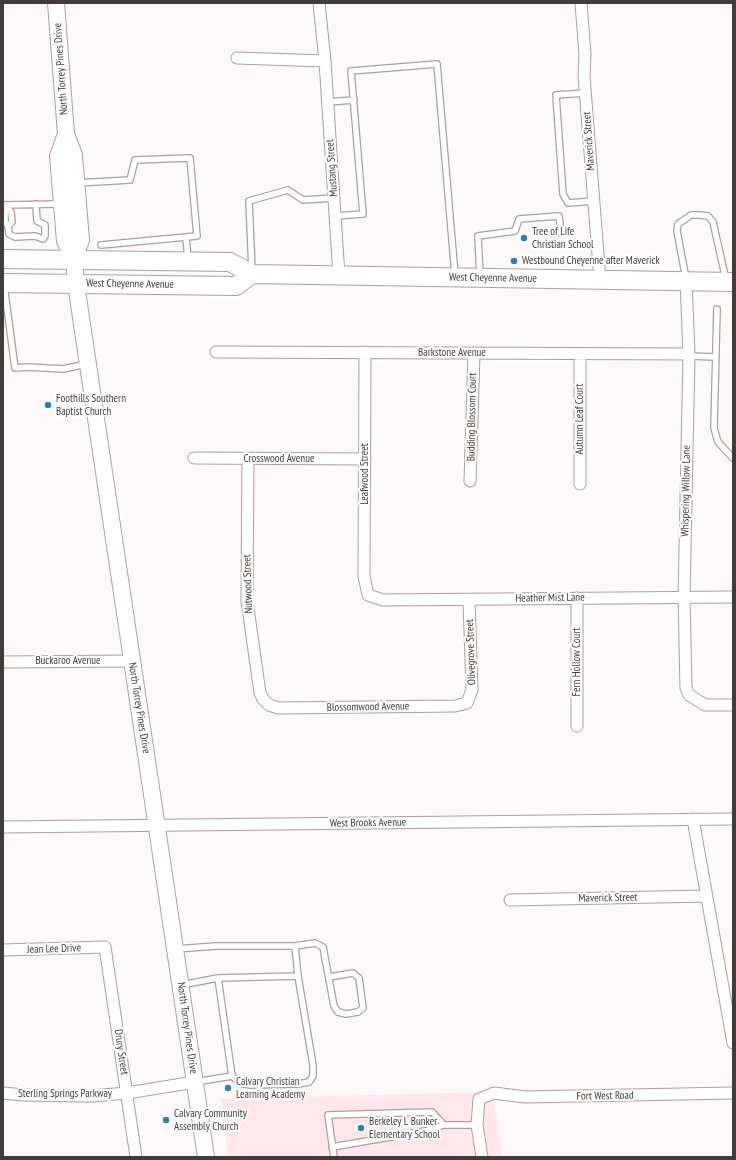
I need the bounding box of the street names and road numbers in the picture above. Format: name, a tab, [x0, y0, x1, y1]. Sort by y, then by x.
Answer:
street label: North Torrey Pines Drive	[51, 23, 71, 115]
street label: Maverick Street	[580, 111, 598, 171]
street label: Mustang Street	[323, 139, 341, 197]
street label: West Cheyenne Avenue	[449, 271, 537, 285]
street label: West Cheyenne Avenue	[86, 277, 174, 291]
street label: Barkstone Avenue	[418, 346, 486, 360]
street label: Budding Blossom Court	[465, 373, 479, 461]
street label: Autumn Leaf Court	[573, 384, 587, 454]
street label: Leafwood Street	[358, 443, 372, 505]
street label: Whispering Willow Lane	[679, 445, 693, 537]
street label: Crosswood Avenue	[244, 452, 314, 466]
street label: Nutwood Street	[240, 554, 256, 614]
street label: Heather Mist Lane	[515, 591, 585, 605]
street label: Olivegrove Street	[463, 619, 479, 685]
street label: Fern Hollow Court	[570, 627, 584, 697]
street label: Buckaroo Avenue	[35, 654, 101, 668]
street label: North Torrey Pines Drive	[125, 661, 153, 755]
street label: Blossomwood Avenue	[327, 700, 409, 714]
street label: West Brooks Avenue	[330, 816, 406, 830]
street label: Maverick Street	[578, 891, 638, 905]
street label: Jean Lee Drive	[27, 941, 81, 957]
street label: North Torrey Pines Drive	[174, 981, 200, 1075]
street label: Drury Street	[111, 1028, 131, 1076]
street label: Sterling Springs Parkway	[18, 1087, 112, 1101]
street label: Fort West Road	[576, 1089, 634, 1103]

